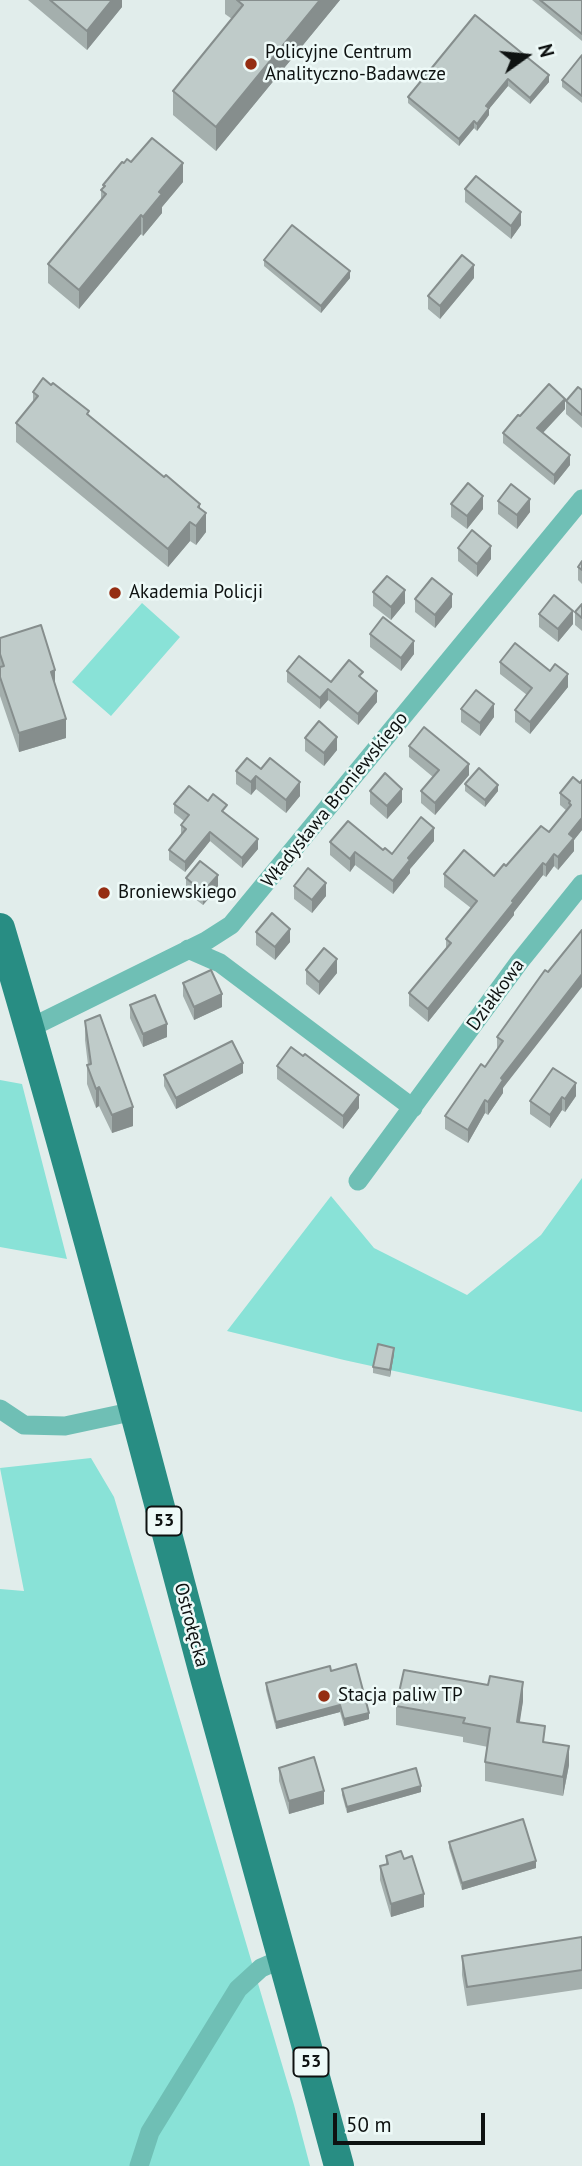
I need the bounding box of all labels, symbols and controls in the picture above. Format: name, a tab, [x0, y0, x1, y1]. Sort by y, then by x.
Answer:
north arrow	[491, 21, 561, 91]
text: N	[533, 41, 559, 60]
place label: Policyjne Centrum Analityczno-Badawcze	[265, 42, 446, 86]
marker: Policyjne Centrum Analityczno-Badawcze	[243, 56, 259, 72]
place label: Akademia Policji	[129, 582, 263, 604]
marker: Akademia Policji	[107, 585, 123, 601]
street label: Władysława Broniewskiego	[257, 707, 413, 893]
place label: Broniewskiego	[118, 882, 237, 904]
marker: Broniewskiego	[96, 885, 112, 901]
street label: Działkowa	[462, 955, 530, 1035]
road number: 53	[146, 1506, 182, 1536]
street label: Ostrołęcka	[169, 1580, 213, 1670]
place label: Stacja paliw TP	[338, 1685, 463, 1707]
marker: Stacja paliw TP	[316, 1688, 332, 1704]
road number: 53	[294, 2048, 328, 2076]
scale bar	[337, 2100, 489, 2144]
text: 50 m	[346, 2111, 392, 2138]

